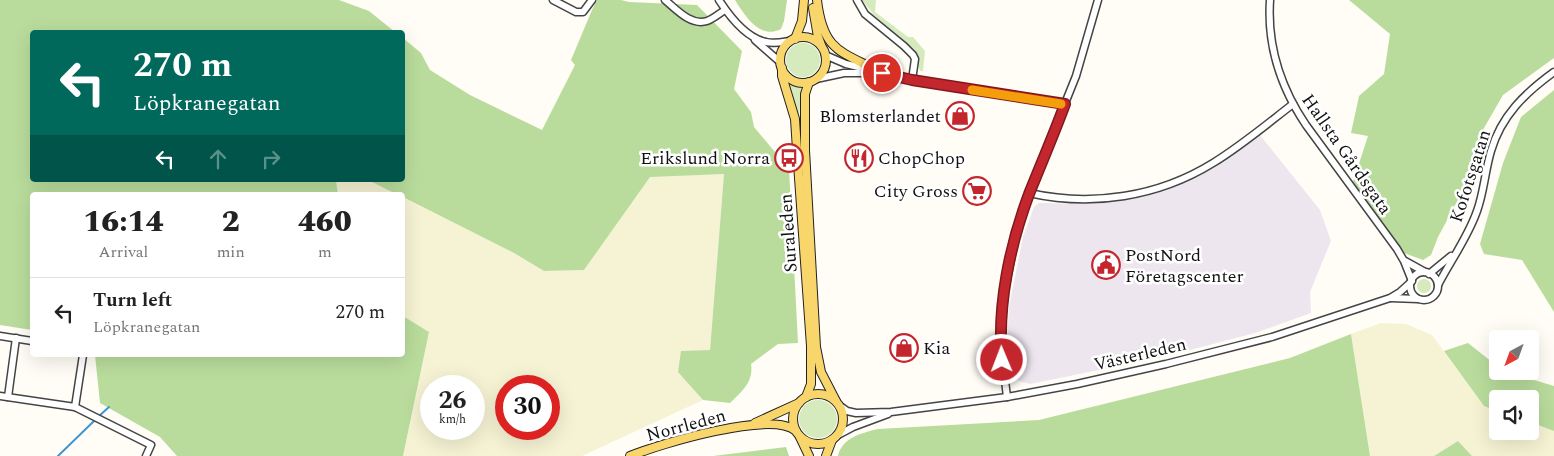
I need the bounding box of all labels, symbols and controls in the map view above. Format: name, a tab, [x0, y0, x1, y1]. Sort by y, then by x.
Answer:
text: 270 m	[133, 39, 232, 92]
icon: left	[50, 50, 115, 115]
pin	[861, 52, 903, 94]
icon: arrive	[868, 59, 896, 87]
text: Löpkranegatan	[133, 87, 281, 120]
street label: Hallsta Gårdsgata	[1295, 88, 1399, 220]
shop icon: Blomsterlandet	[945, 101, 975, 131]
place label: Blomsterlandet	[819, 103, 941, 130]
street label: Kofotsgatan	[1443, 126, 1498, 226]
bus stop icon: Erikslund Norra	[774, 143, 804, 173]
restaurant icon: ChopChop	[844, 143, 874, 173]
icon: left	[151, 145, 179, 173]
icon: ahead	[204, 145, 232, 173]
icon: right	[257, 145, 285, 173]
place label: Erikslund Norra	[640, 145, 770, 172]
place label: ChopChop	[878, 145, 965, 172]
supermarket icon: City Gross	[962, 176, 992, 206]
place label: City Gross	[874, 178, 958, 205]
street label: Suraleden	[772, 193, 805, 273]
text: 16:14	[83, 199, 164, 245]
text: 2	[222, 199, 240, 245]
text: 460	[298, 199, 352, 245]
text: Arrival	[98, 240, 148, 264]
text: min	[217, 240, 245, 264]
text: m	[318, 240, 332, 264]
place label: PostNord Företagscenter	[1125, 242, 1244, 290]
public building icon: PostNord Företagscenter	[1091, 250, 1121, 280]
text: Turn left	[93, 286, 172, 315]
text: 270 m	[335, 298, 385, 327]
icon: left	[50, 299, 78, 327]
text: Löpkranegatan	[93, 315, 200, 339]
north arrow	[1489, 330, 1539, 380]
map controls	[1489, 330, 1539, 440]
street label: Västerleden	[1091, 331, 1189, 378]
shop icon: Kia	[889, 333, 919, 363]
position arrow	[975, 333, 1027, 385]
place label: Kia	[923, 335, 950, 362]
speed limit sign: 30	[495, 375, 560, 440]
text: 26	[438, 382, 467, 420]
button: sound	[1489, 390, 1539, 440]
street label: Norrleden	[643, 402, 729, 449]
text: km/h	[439, 410, 466, 429]

